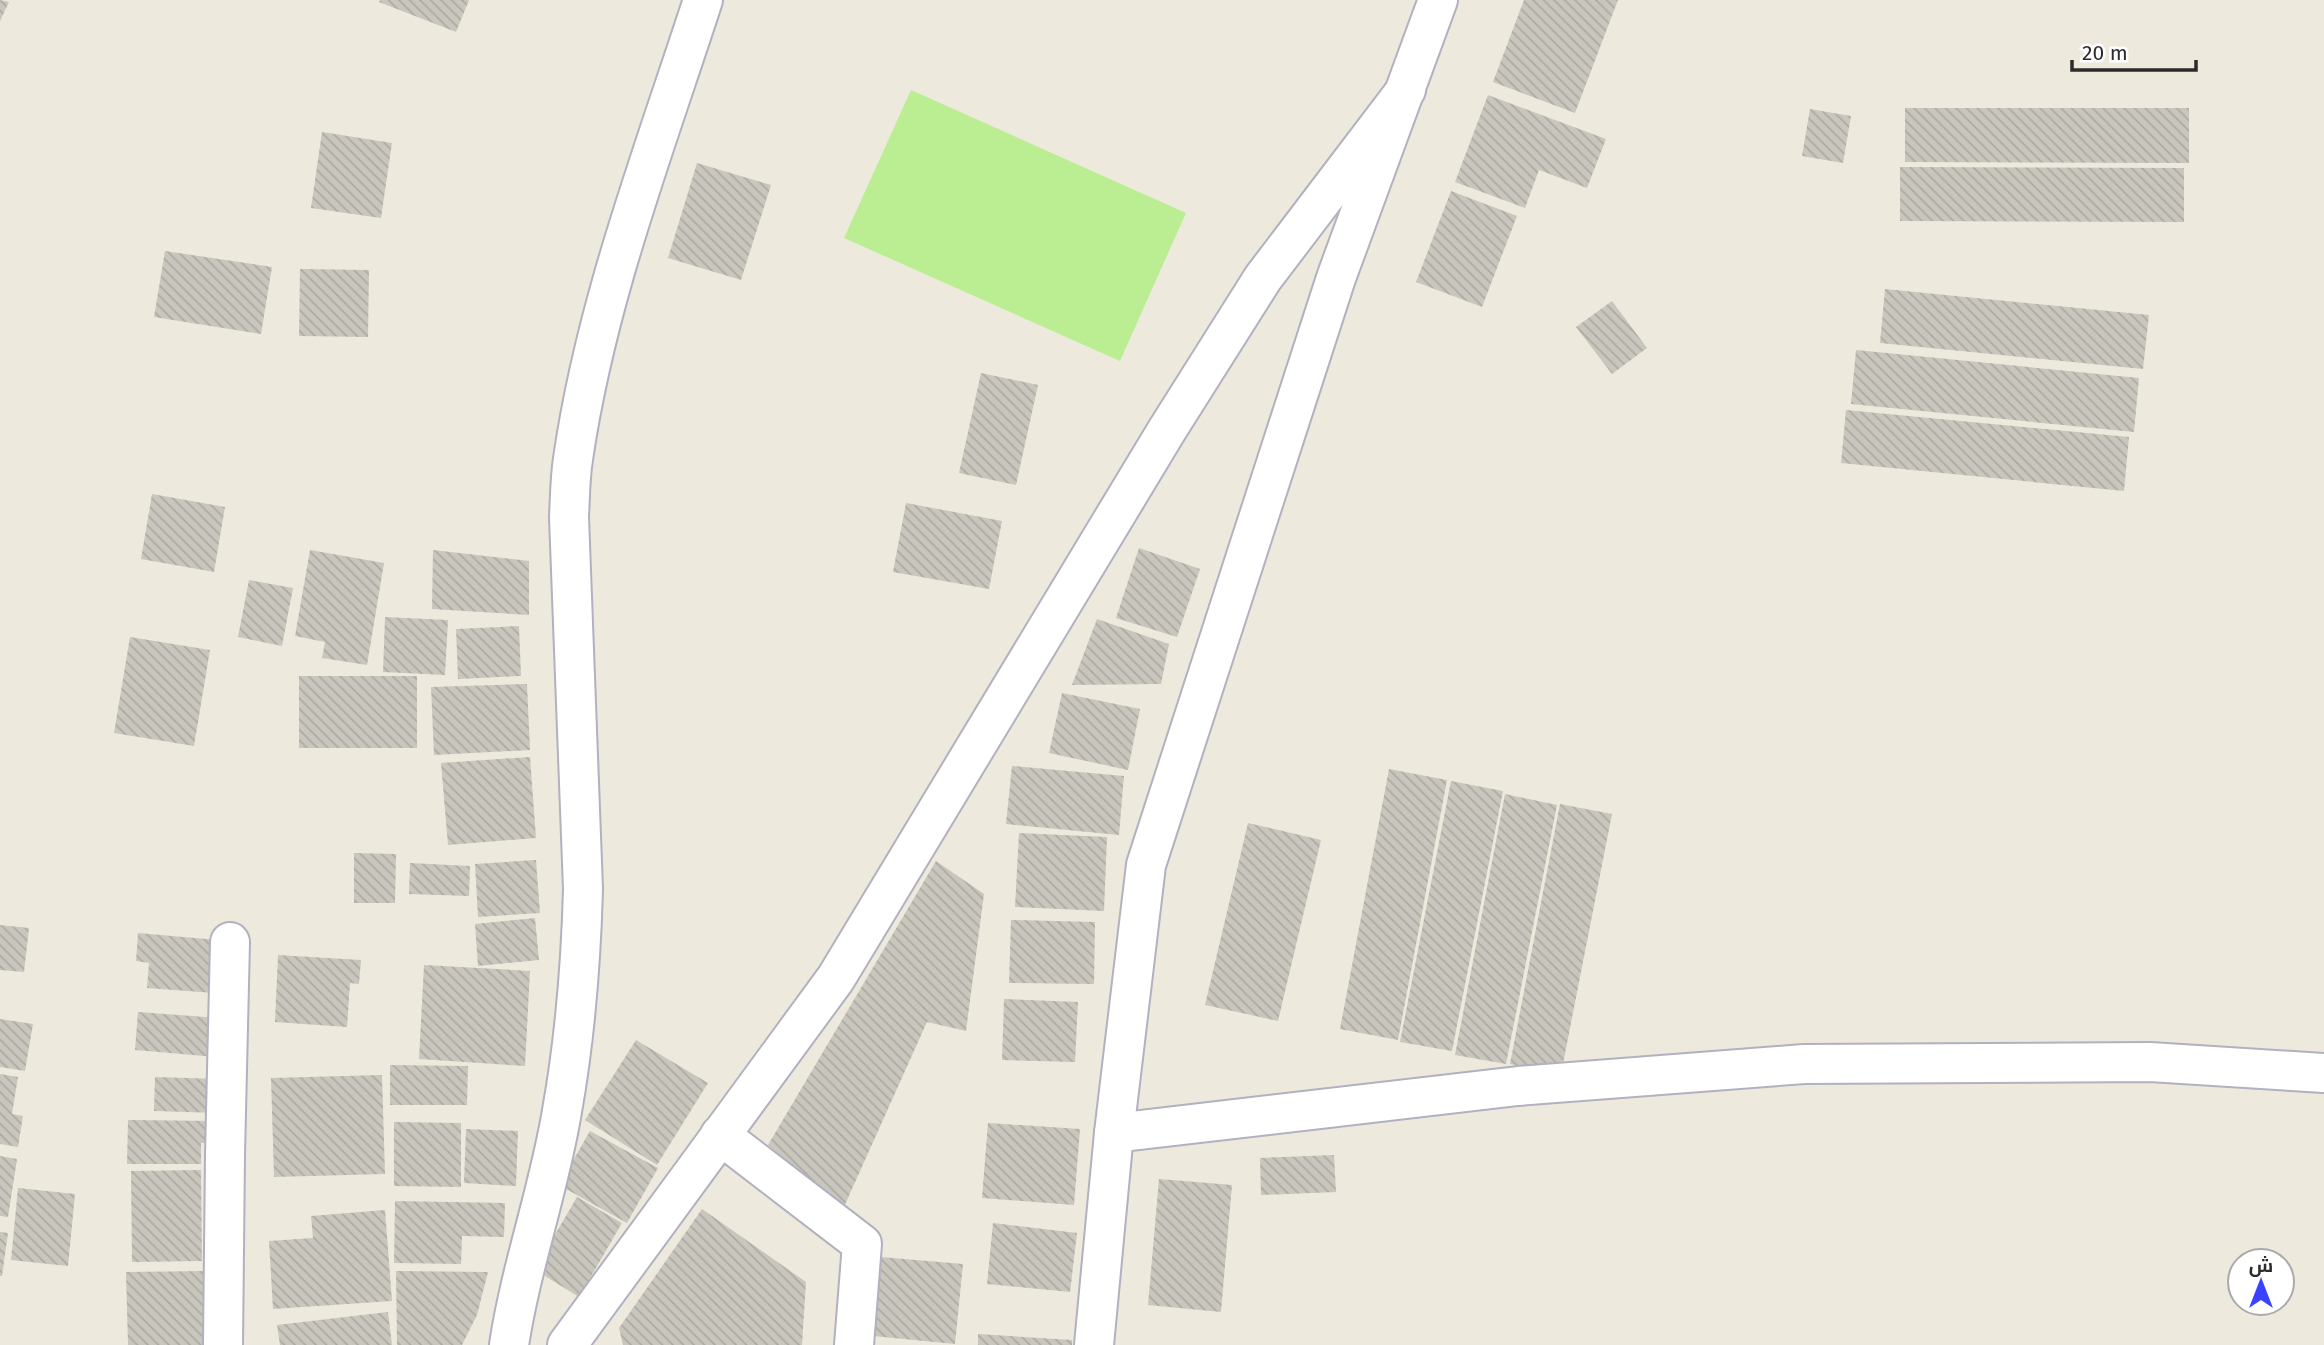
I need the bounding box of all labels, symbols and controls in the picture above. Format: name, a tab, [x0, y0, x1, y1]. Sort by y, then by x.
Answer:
scale bar	[2072, 28, 2196, 72]
text: 20 m	[2082, 40, 2128, 66]
north arrow	[2226, 1247, 2296, 1317]
text: ش	[2249, 1254, 2273, 1277]

